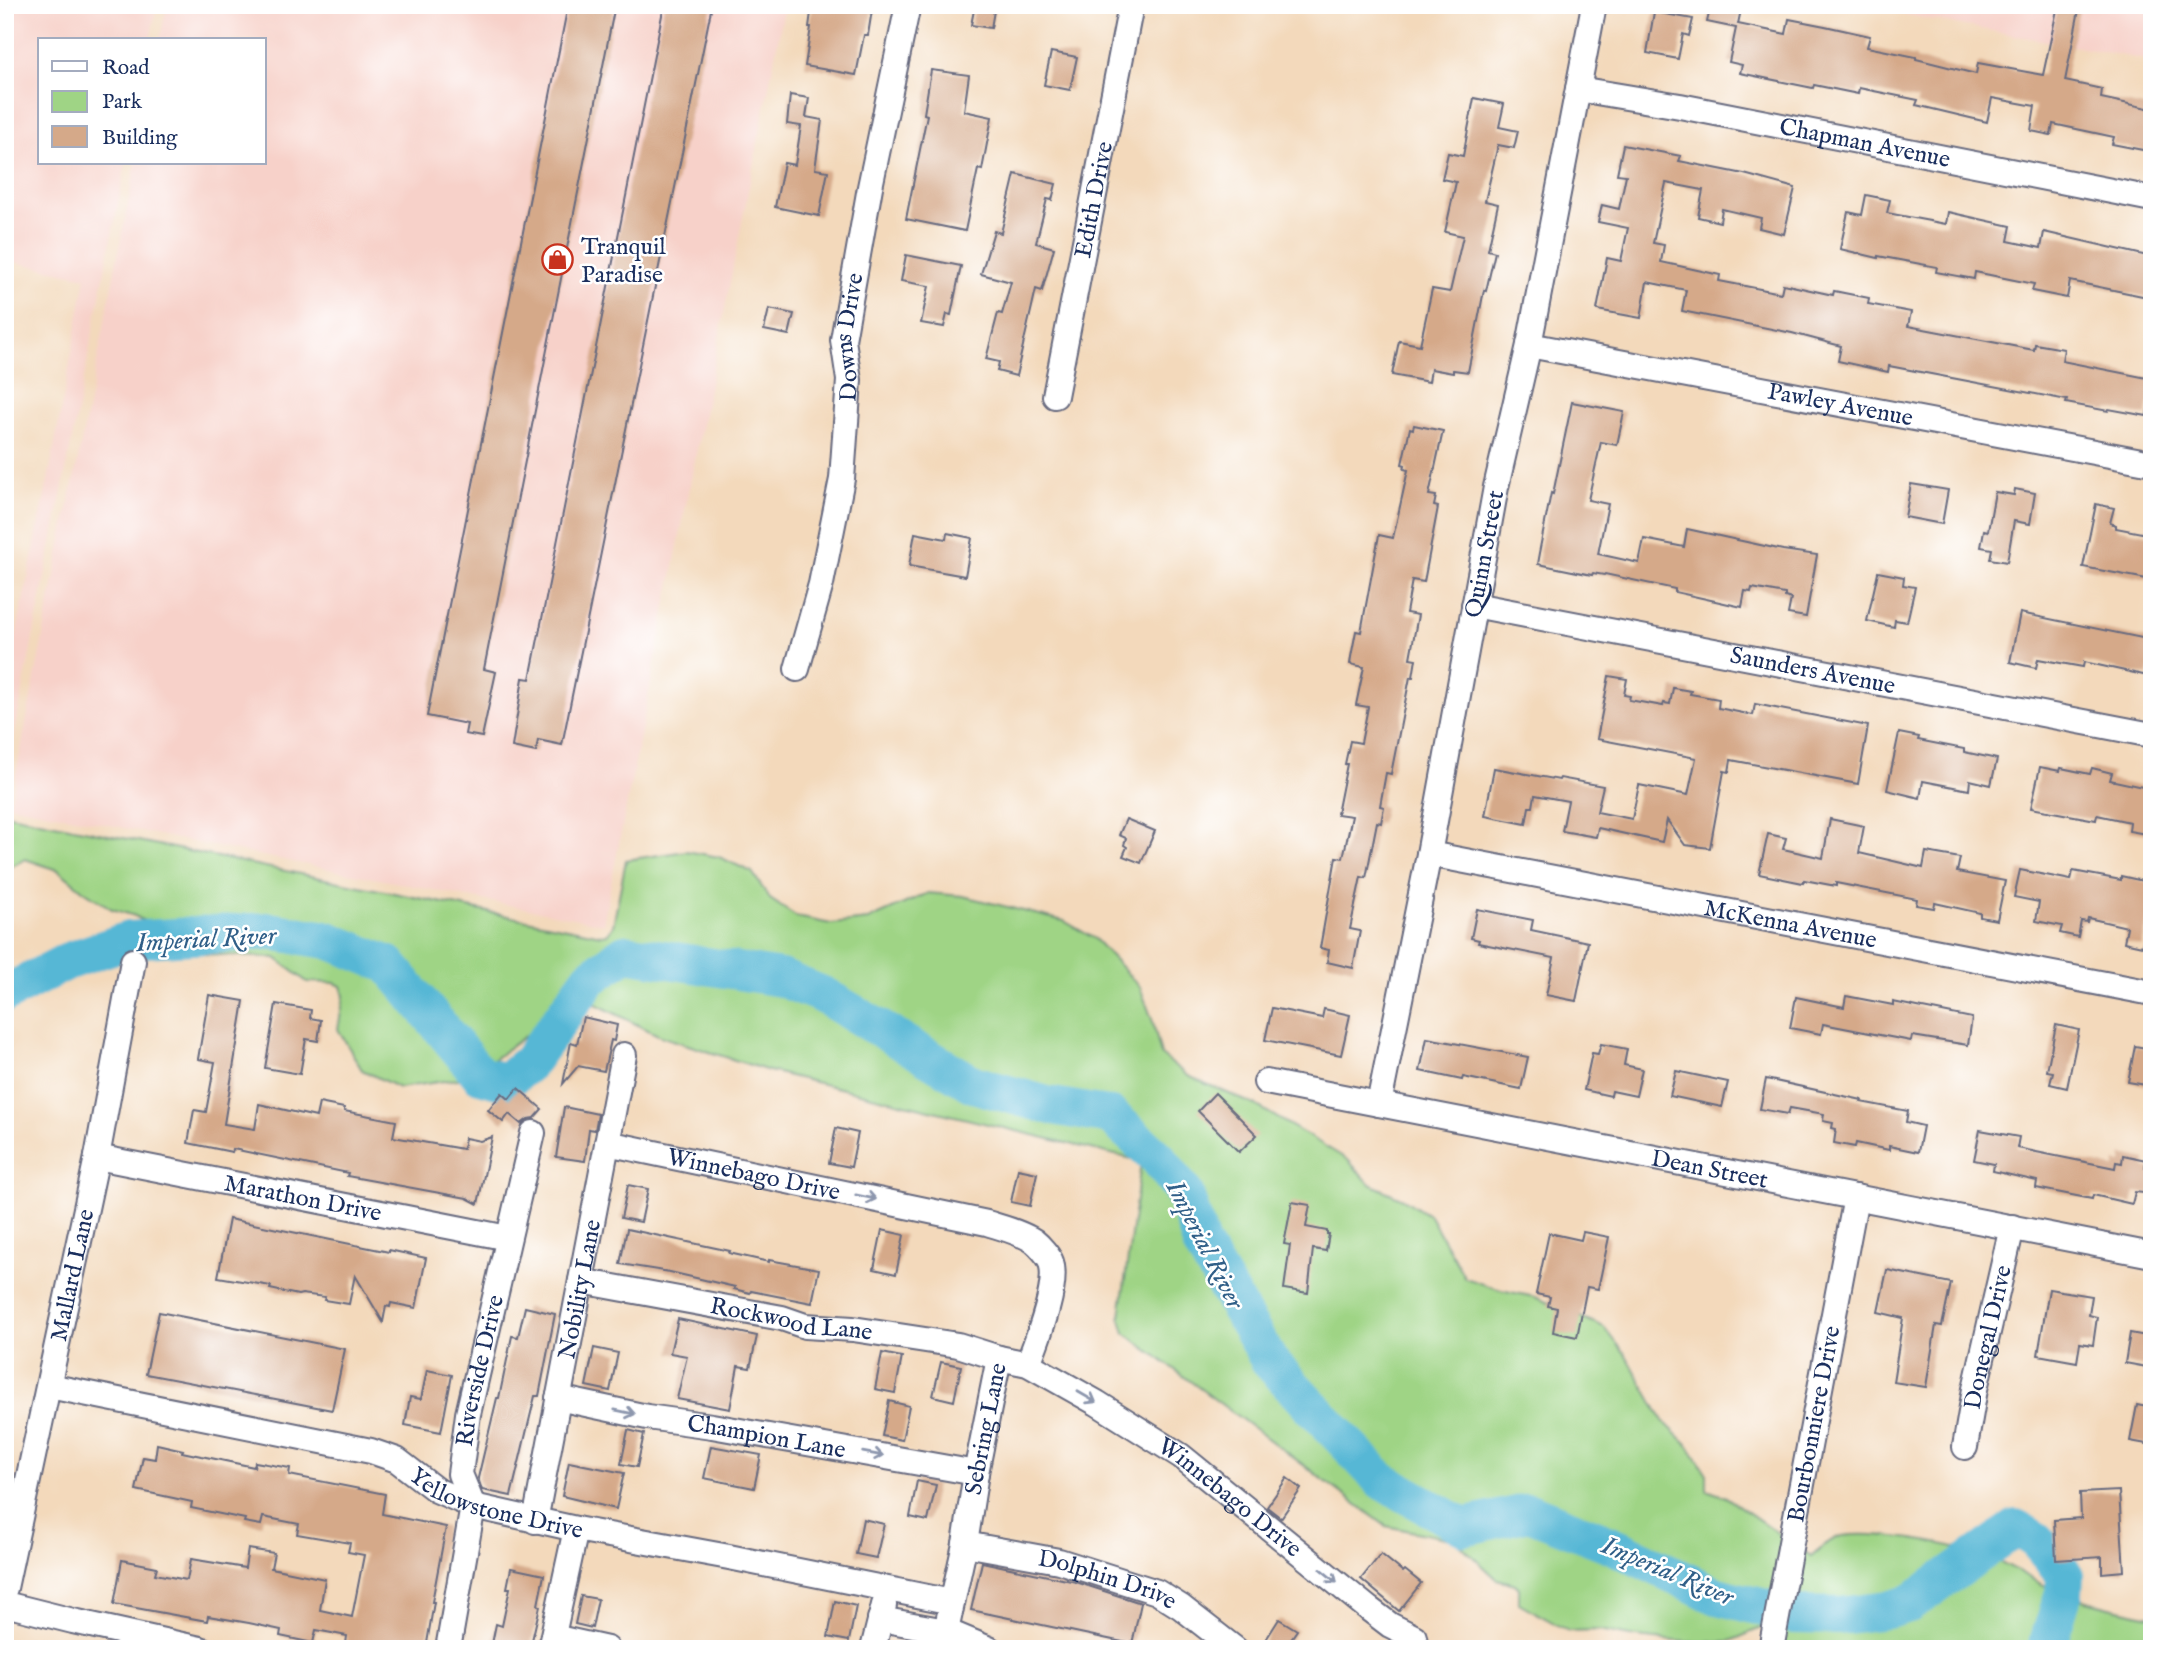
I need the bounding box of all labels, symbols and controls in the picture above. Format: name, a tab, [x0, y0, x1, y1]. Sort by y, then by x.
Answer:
legend	[38, 38, 266, 164]
text: Road	[102, 55, 150, 82]
text: Park	[102, 89, 143, 116]
street label: Chapman Avenue	[1777, 112, 1953, 176]
text: Building	[102, 125, 178, 152]
street label: Edith Drive	[1068, 139, 1121, 261]
place label: Tranquil Paradise	[581, 232, 666, 291]
shop icon: Tranquil Paradise	[541, 243, 575, 277]
street label: Downs Drive	[829, 271, 872, 403]
street label: Pawley Avenue	[1765, 377, 1915, 434]
street label: Quinn Street	[1458, 488, 1512, 620]
street label: Saunders Avenue	[1727, 640, 1898, 702]
street label: McKenna Avenue	[1701, 893, 1879, 957]
water label: Imperial River	[134, 919, 278, 960]
street label: Winnebago Drive	[664, 1142, 843, 1209]
street label: Dean Street	[1648, 1144, 1770, 1197]
street label: Marathon Drive	[221, 1168, 384, 1230]
water label: Imperial River	[1158, 1174, 1252, 1316]
one-way arrow	[854, 1190, 877, 1204]
street label: Mallard Lane	[44, 1206, 102, 1344]
street label: Nobility Lane	[552, 1217, 609, 1362]
street label: Donegal Drive	[1958, 1262, 2020, 1412]
street label: Rockwood Lane	[707, 1291, 874, 1349]
street label: Riverside Drive	[450, 1292, 512, 1448]
street label: Bourbonniere Drive	[1781, 1323, 1848, 1525]
street label: Sebring Lane	[959, 1360, 1015, 1497]
one-way arrow	[1077, 1390, 1097, 1404]
one-way arrow	[613, 1406, 636, 1419]
street label: Champion Lane	[685, 1409, 848, 1466]
street label: Winnebago Drive	[1151, 1431, 1308, 1565]
one-way arrow	[861, 1448, 884, 1462]
street label: Yellowstone Drive	[403, 1461, 585, 1547]
water label: Imperial River	[1595, 1528, 1739, 1614]
street label: Dolphin Drive	[1035, 1544, 1182, 1618]
one-way arrow	[1319, 1569, 1337, 1584]

